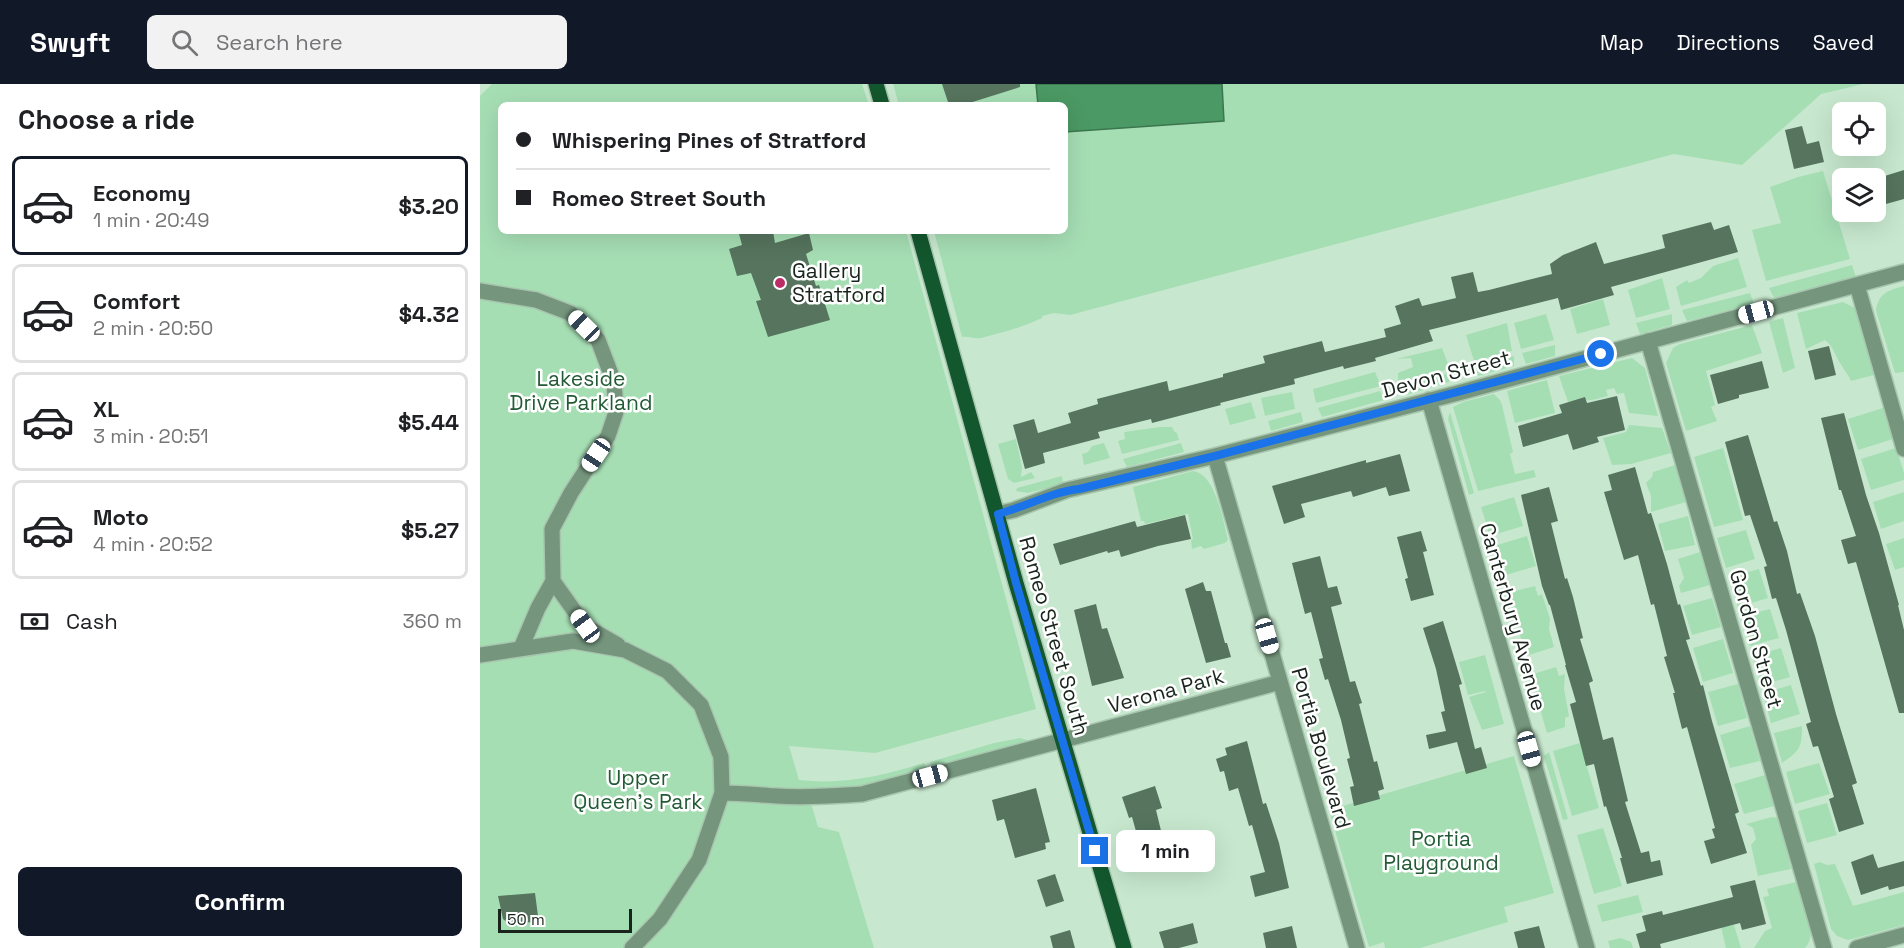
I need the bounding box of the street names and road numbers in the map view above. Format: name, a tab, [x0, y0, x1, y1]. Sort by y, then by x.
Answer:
street label: Devon Street	[1379, 343, 1513, 404]
street label: Canterbury Avenue	[1474, 520, 1553, 714]
street label: Romeo Street South	[1013, 533, 1096, 739]
street label: Gordon Street	[1724, 566, 1789, 711]
street label: Verona Park	[1105, 662, 1227, 719]
street label: Portia Boulevard	[1286, 664, 1357, 832]

